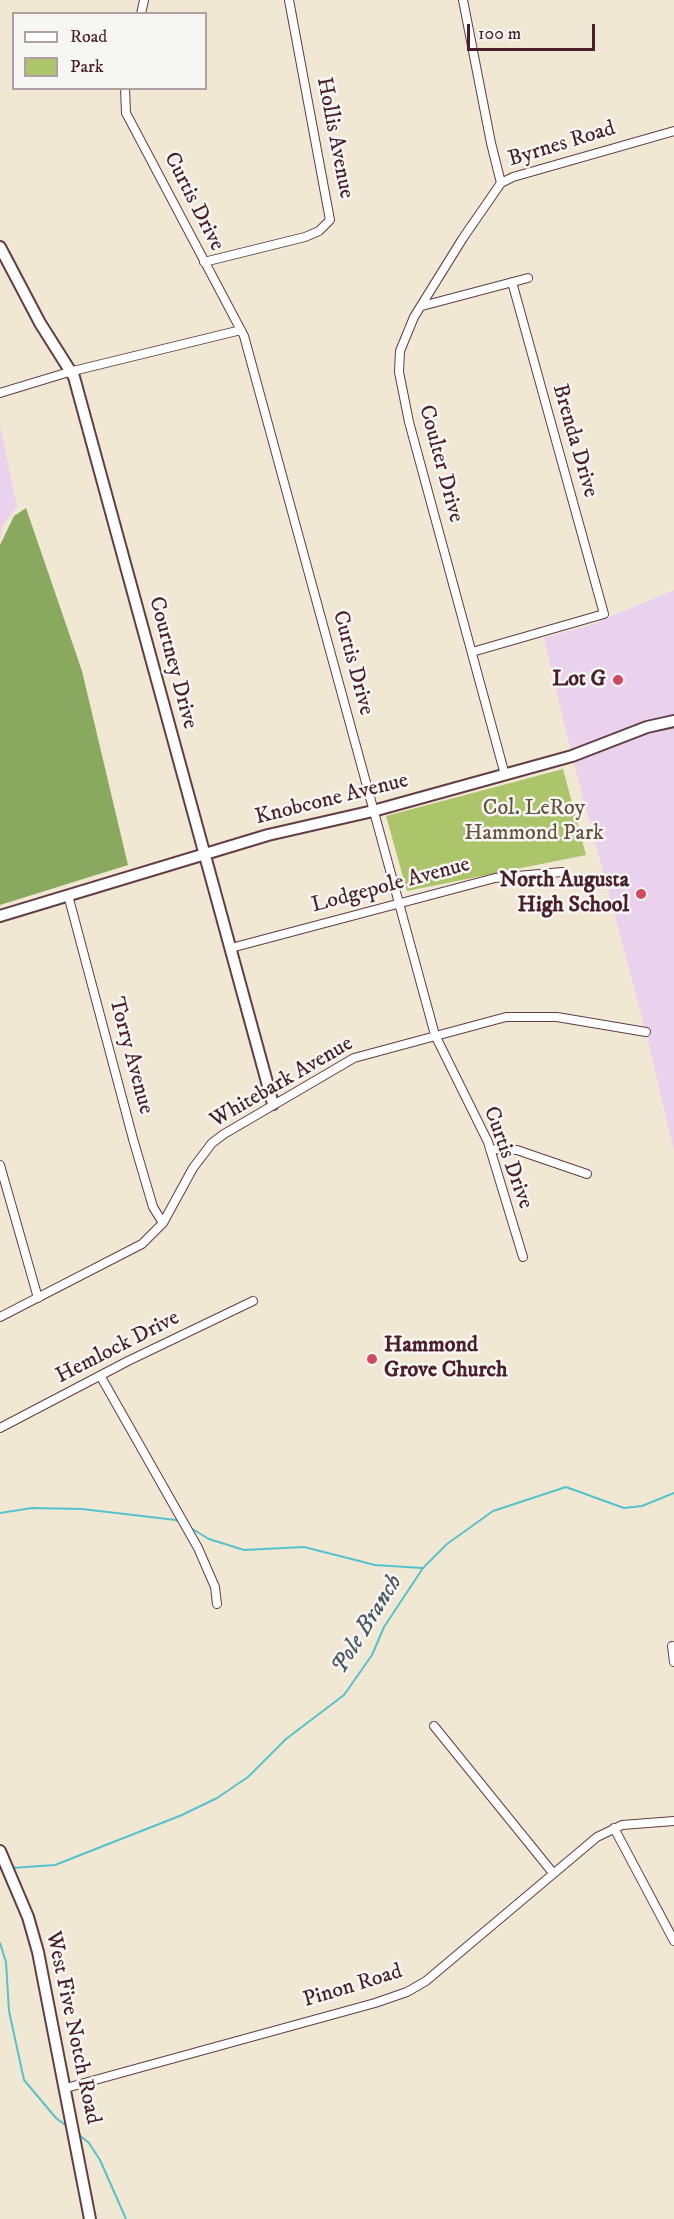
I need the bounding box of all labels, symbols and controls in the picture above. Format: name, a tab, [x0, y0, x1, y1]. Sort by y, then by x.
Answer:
legend	[12, 12, 207, 90]
scale bar	[470, 12, 598, 50]
text: 100 m	[478, 23, 521, 45]
text: Road	[70, 26, 107, 48]
text: Park	[70, 56, 104, 78]
street label: Hollis Avenue	[309, 75, 359, 201]
street label: Byrnes Road	[505, 116, 619, 174]
street label: Curtis Drive	[157, 148, 229, 256]
street label: Brenda Drive	[545, 381, 603, 501]
street label: Coulter Drive	[412, 402, 468, 526]
street label: Courtney Drive	[142, 594, 202, 732]
street label: Curtis Drive	[325, 608, 379, 718]
place label: Lot G	[552, 667, 606, 693]
marker: Lot G	[611, 673, 625, 687]
street label: Knobcone Avenue	[253, 768, 411, 832]
park label: Col. LeRoy Hammond Park	[464, 796, 604, 848]
street label: Lodgepole Avenue	[309, 852, 473, 920]
place label: North Augusta High School	[500, 868, 629, 920]
marker: North Augusta High School	[634, 887, 648, 901]
street label: Torry Avenue	[102, 995, 158, 1117]
street label: Whitebark Avenue	[206, 1031, 358, 1135]
street label: Curtis Drive	[476, 1103, 538, 1213]
street label: Hemlock Drive	[52, 1306, 184, 1390]
place label: Hammond Grove Church	[384, 1333, 508, 1384]
marker: Hammond Grove Church	[365, 1352, 379, 1366]
water label: Pole Branch	[326, 1570, 410, 1680]
street label: West Five Notch Road	[39, 1929, 105, 2127]
street label: Pinon Road	[300, 1959, 406, 2015]

